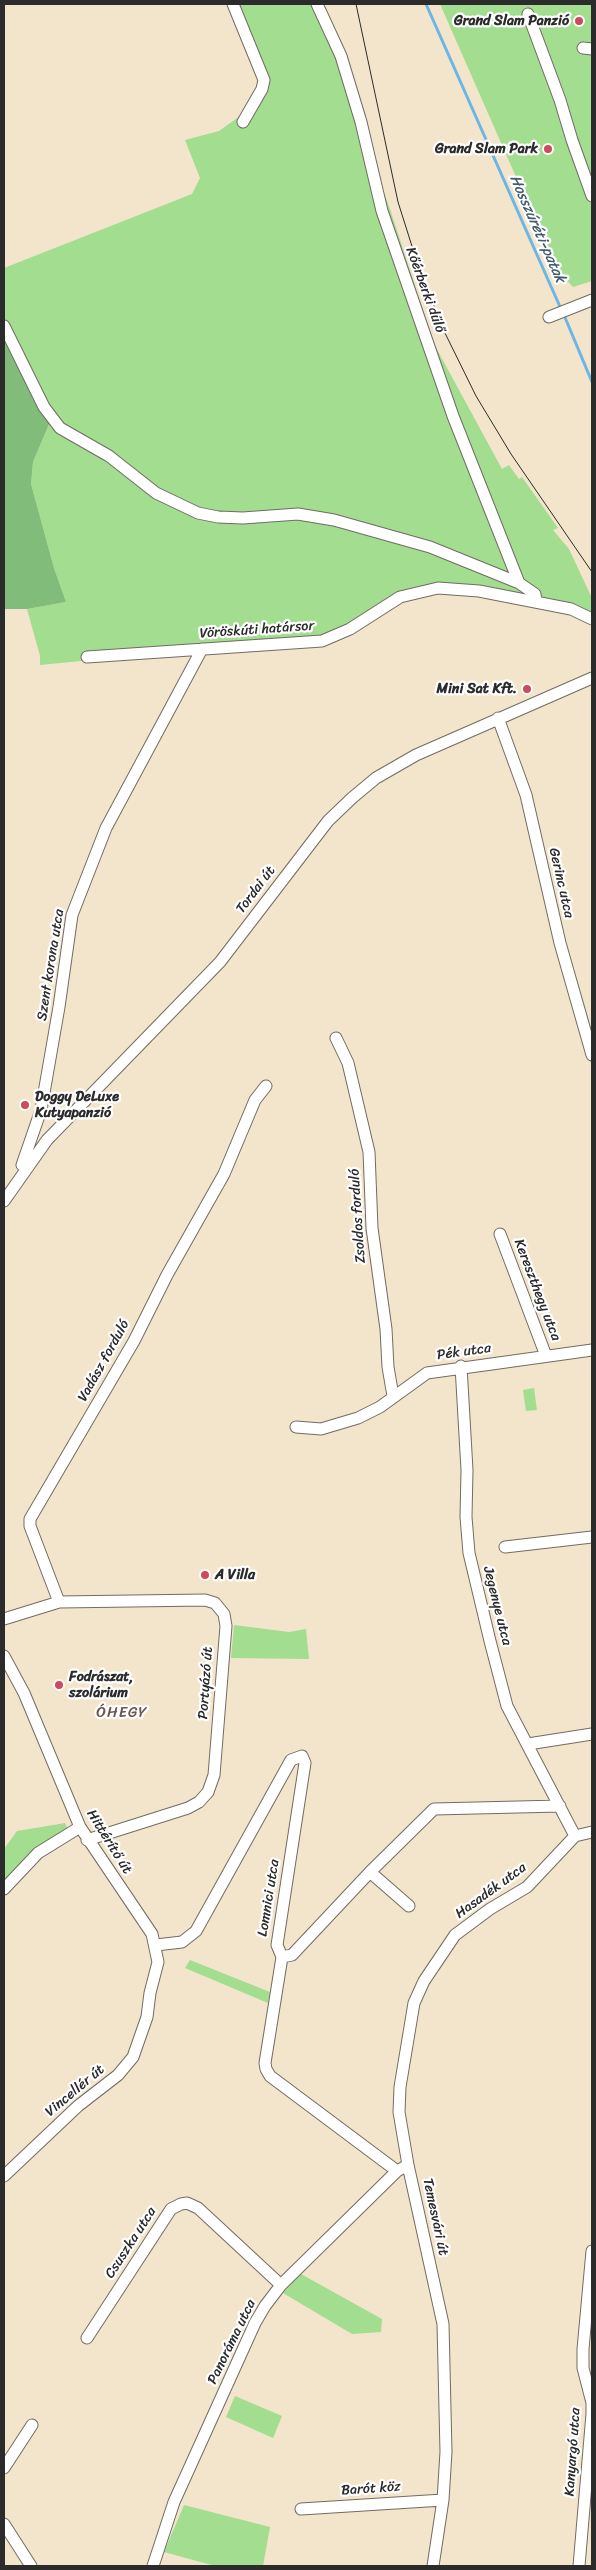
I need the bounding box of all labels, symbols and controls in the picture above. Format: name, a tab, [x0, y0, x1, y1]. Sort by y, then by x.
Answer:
place label: Grand Slam Panzió	[454, 13, 569, 29]
marker: Grand Slam Panzió	[573, 15, 585, 27]
place label: Grand Slam Park	[435, 141, 538, 157]
marker: Grand Slam Park	[542, 143, 554, 155]
water label: Hosszúréti-patak	[505, 172, 569, 286]
street label: Kőérberki dűlő	[402, 245, 448, 335]
street label: Vöröskúti határsor	[199, 618, 315, 642]
place label: Mini Sat Kft.	[437, 681, 517, 697]
marker: Mini Sat Kft.	[521, 683, 533, 695]
street label: Gerinc utca	[545, 846, 577, 920]
street label: Tordai út	[233, 863, 279, 917]
street label: Szent korona utca	[34, 908, 68, 1022]
place label: Doggy DeLuxe Kutyapanzió	[35, 1089, 119, 1122]
marker: Doggy DeLuxe Kutyapanzió	[19, 1099, 31, 1111]
street label: Zsoldos forduló	[346, 1168, 370, 1264]
street label: Kereszthegy utca	[510, 1237, 564, 1343]
street label: Vadász forduló	[75, 1317, 133, 1405]
street label: Pék utca	[436, 1340, 492, 1364]
street label: Jegenye utca	[479, 1565, 515, 1647]
place label: A Villa	[215, 1567, 255, 1583]
marker: A Villa	[199, 1569, 211, 1581]
street label: Portyázó út	[195, 1646, 217, 1720]
place label: Fodrászat, szolárium	[69, 1669, 133, 1701]
marker: Fodrászat, szolárium	[53, 1679, 65, 1691]
district label: ÓHEGY	[96, 1704, 148, 1722]
street label: Hittérítő út	[83, 1807, 135, 1877]
street label: Lomnici utca	[255, 1858, 283, 1938]
street label: Hasadék utca	[452, 1860, 530, 1922]
street label: Vincellér út	[42, 2061, 108, 2121]
street label: Temesvári út	[419, 2177, 451, 2257]
street label: Csuszka utca	[102, 2204, 160, 2282]
street label: Panoráma utca	[204, 2297, 260, 2387]
street label: Kanyargó utca	[562, 2407, 584, 2497]
street label: Barót köz	[341, 2479, 401, 2499]

